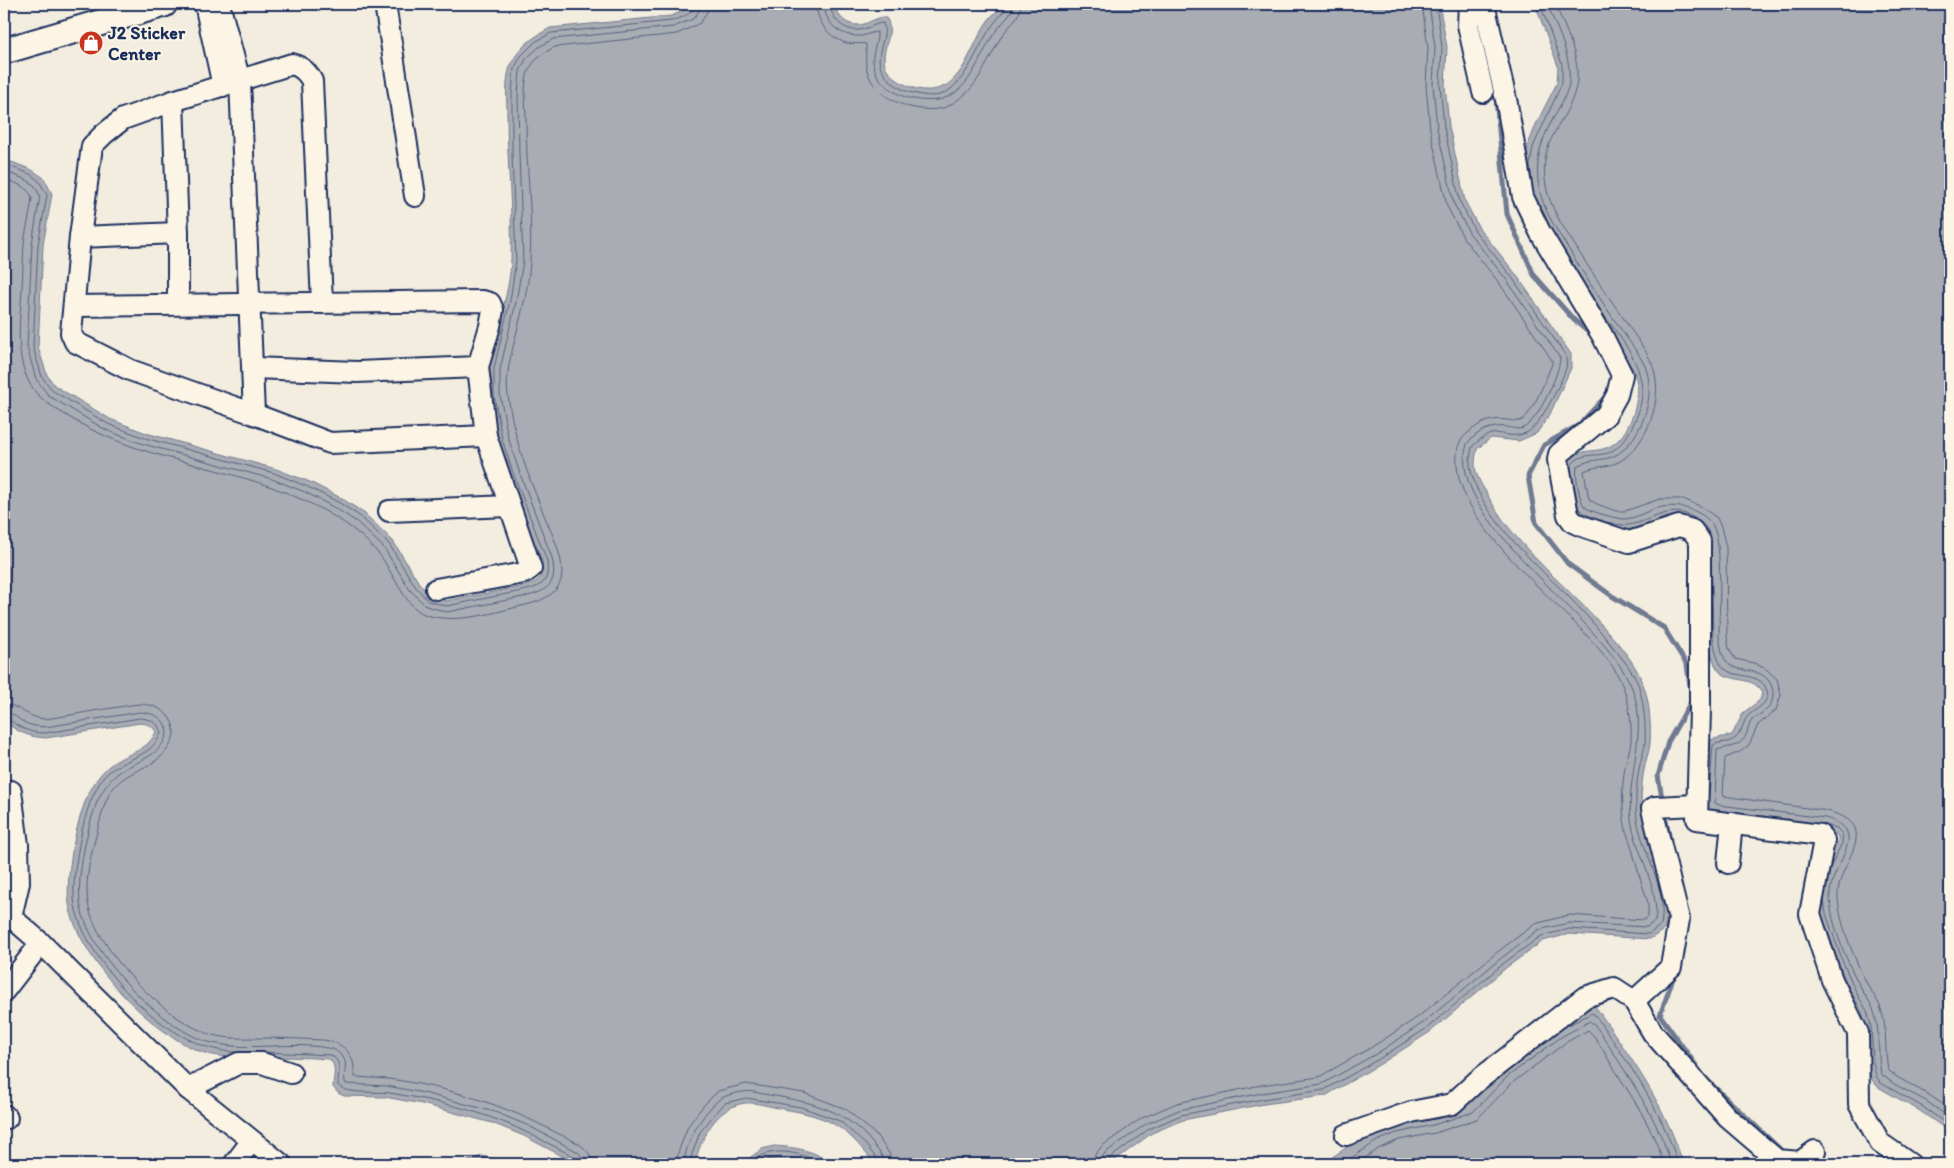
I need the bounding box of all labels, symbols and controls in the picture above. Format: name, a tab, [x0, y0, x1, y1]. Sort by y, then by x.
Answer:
place label: J2 Sticker Center	[107, 22, 186, 65]
shop icon: J2 Sticker Center	[78, 30, 104, 56]

